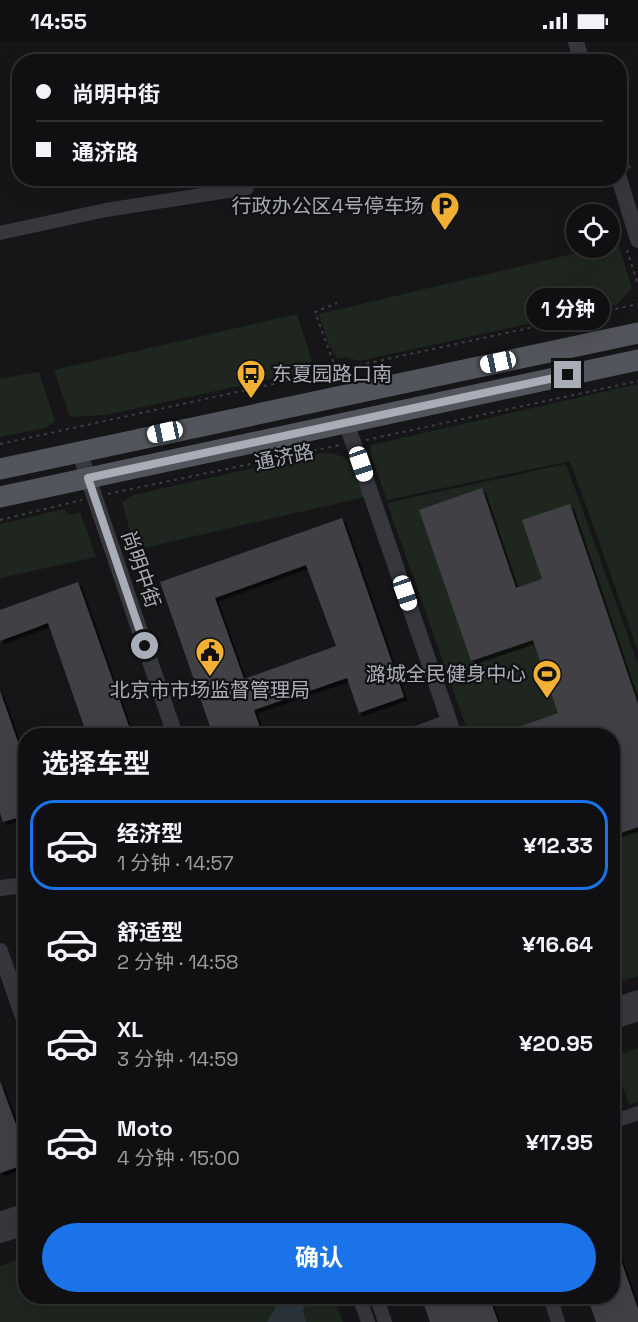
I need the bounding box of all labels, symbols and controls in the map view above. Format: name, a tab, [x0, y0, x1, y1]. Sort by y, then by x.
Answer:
text: 14:55	[30, 7, 87, 35]
text: 尚明中街	[72, 80, 160, 108]
text: 通济路	[72, 138, 138, 166]
parking icon: 行政办公区4号停车场	[429, 190, 461, 232]
place label: 行政办公区4号停车场	[232, 193, 424, 219]
map controls	[566, 204, 620, 258]
button: locate	[566, 204, 620, 258]
callout: 1 分钟	[526, 288, 610, 330]
text: 1 分钟	[541, 296, 595, 322]
car	[479, 349, 517, 375]
bus stop icon: 东夏园路口南	[235, 358, 267, 400]
place label: 东夏园路口南	[272, 361, 392, 387]
route end	[554, 361, 581, 388]
car	[146, 419, 184, 445]
street label: 通济路	[252, 438, 316, 476]
car	[347, 444, 375, 484]
street label: 尚明中街	[116, 527, 166, 611]
car	[391, 573, 419, 613]
route start	[131, 632, 158, 659]
public building icon: 北京市市场监督管理局	[194, 636, 226, 678]
sports icon: 潞城全民健身中心	[531, 658, 563, 700]
place label: 潞城全民健身中心	[366, 661, 526, 687]
place label: 北京市市场监督管理局	[110, 677, 310, 703]
text: 选择车型	[42, 746, 150, 781]
icon: car	[45, 818, 99, 872]
text: 经济型	[117, 819, 183, 847]
text: ¥12.33	[523, 831, 593, 859]
text: 1 分钟 · 14:57	[117, 850, 233, 876]
icon: car	[45, 917, 99, 971]
text: 舒适型	[117, 918, 183, 946]
text: ¥16.64	[522, 930, 593, 958]
text: 2 分钟 · 14:58	[117, 949, 239, 975]
text: XL	[117, 1015, 143, 1043]
icon: car	[45, 1016, 99, 1070]
text: ¥20.95	[519, 1029, 593, 1057]
text: 3 分钟 · 14:59	[117, 1046, 238, 1072]
text: Moto	[117, 1114, 173, 1142]
icon: car	[45, 1115, 99, 1169]
text: ¥17.95	[525, 1128, 593, 1156]
text: 4 分钟 · 15:00	[117, 1145, 240, 1171]
button: 确认	[42, 1223, 596, 1292]

